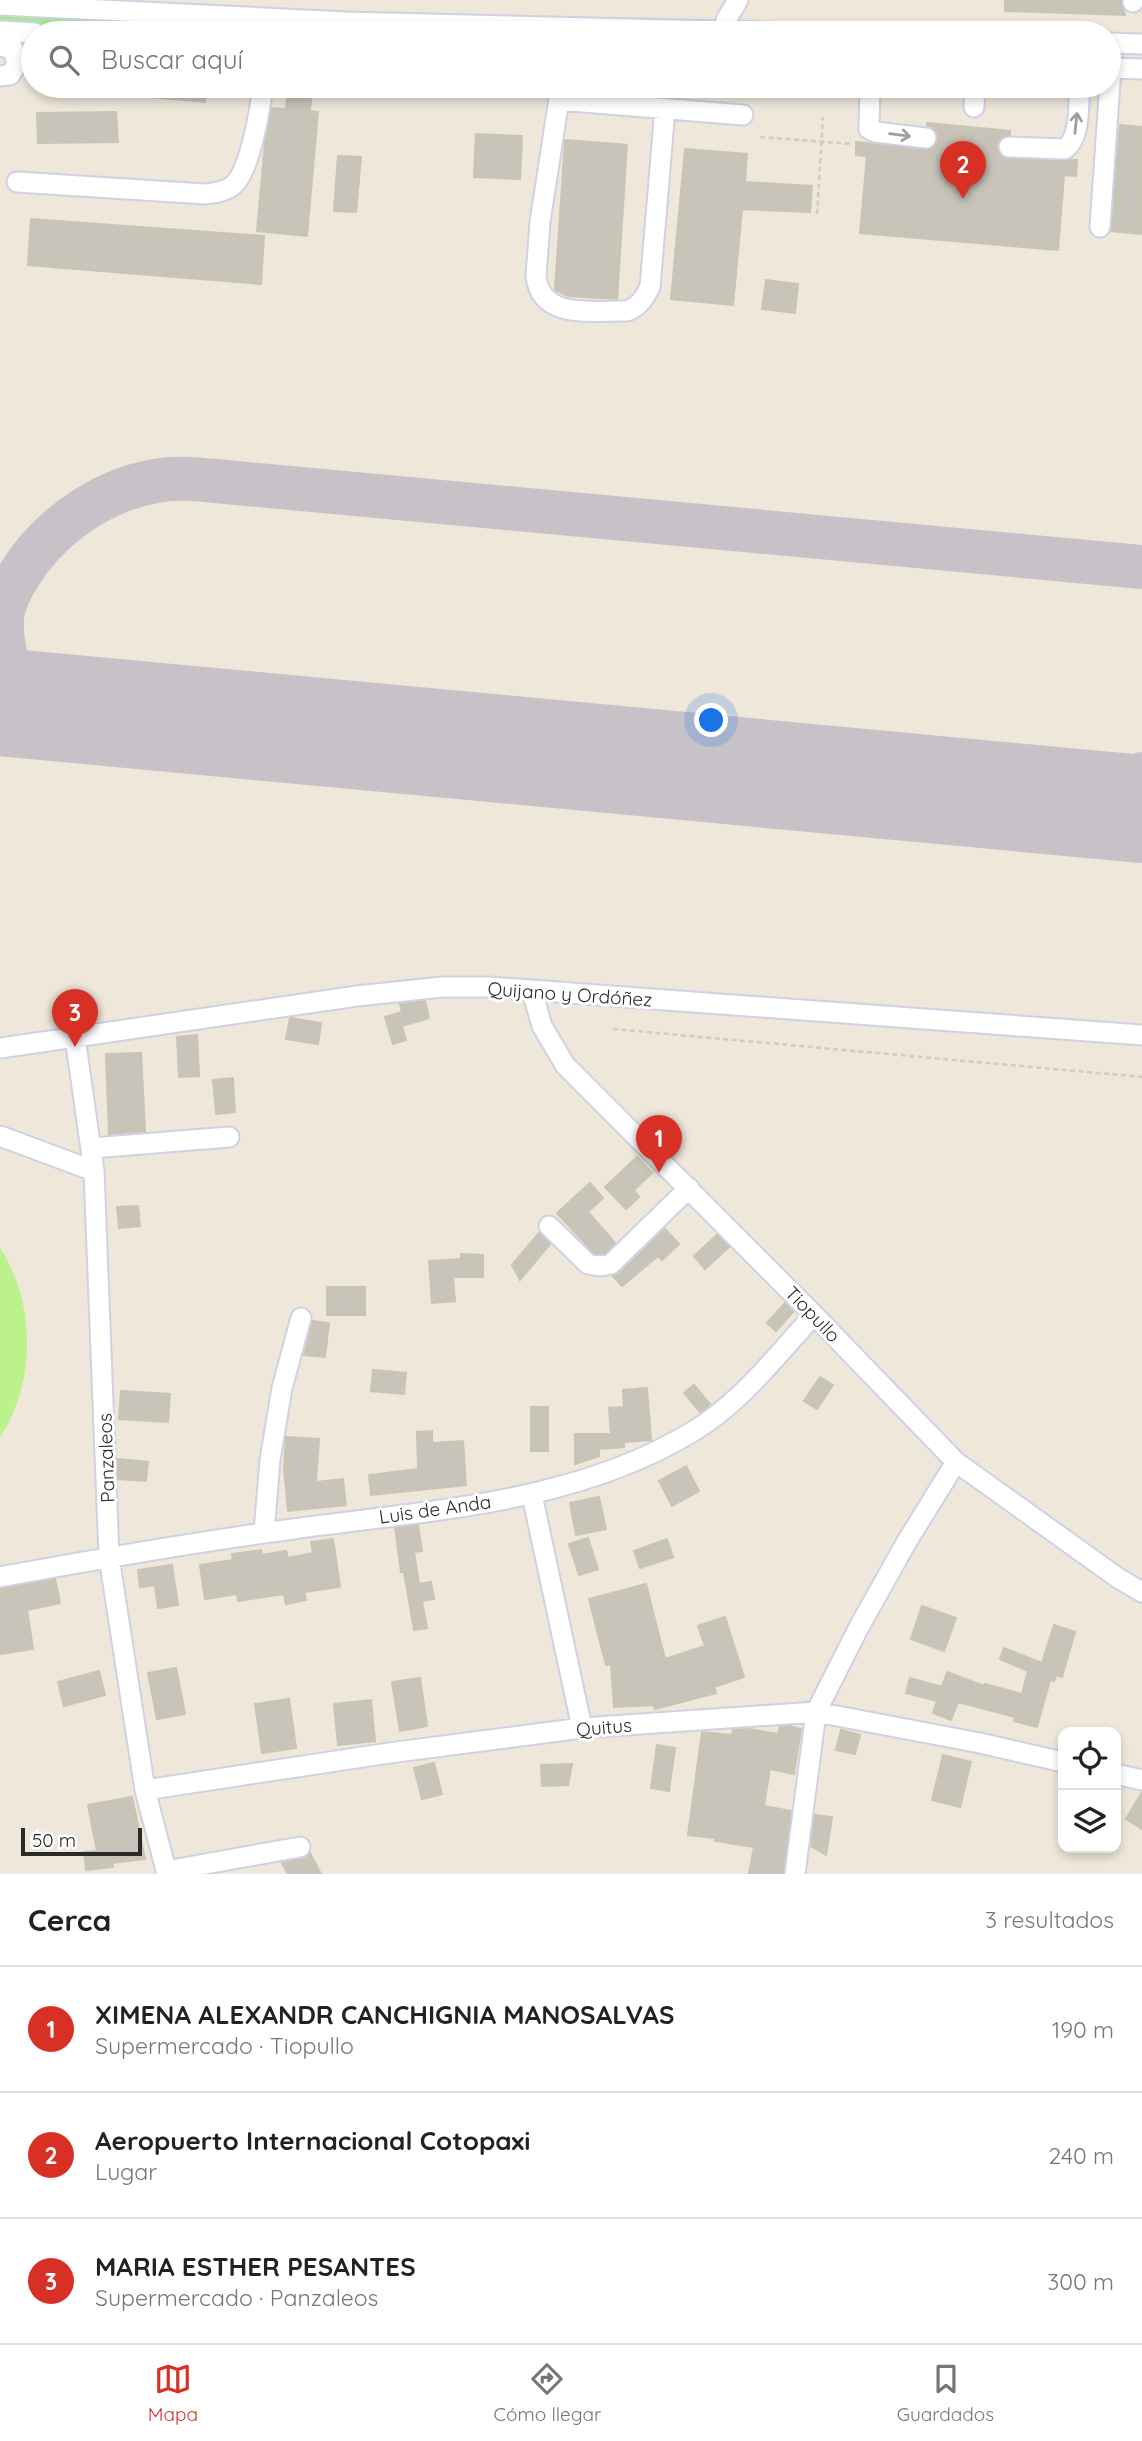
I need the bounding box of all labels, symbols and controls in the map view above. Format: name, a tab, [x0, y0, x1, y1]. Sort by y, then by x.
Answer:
search box	[21, 21, 1121, 98]
icon: search	[45, 41, 83, 79]
text: Buscar aquí	[101, 43, 243, 76]
one-way arrow	[1070, 112, 1083, 135]
one-way arrow	[888, 129, 911, 142]
pin: 2	[940, 141, 986, 199]
your location	[694, 703, 728, 737]
street label: Quijano y Ordóñez	[487, 976, 653, 1012]
pin: 3	[52, 989, 98, 1047]
pin: 1	[636, 1115, 682, 1173]
street label: Tiopullo	[780, 1281, 846, 1347]
street label: Panzaleos	[92, 1413, 120, 1503]
street label: Luis de Anda	[377, 1489, 493, 1529]
street label: Quitus	[575, 1713, 633, 1741]
map controls	[1058, 1727, 1121, 1853]
button: locate	[1058, 1727, 1121, 1790]
button: layers	[1058, 1790, 1121, 1853]
scale bar	[21, 1825, 142, 1857]
text: 50 m	[32, 1828, 76, 1852]
text: Cerca	[28, 1901, 111, 1939]
text: 3 resultados	[985, 1905, 1114, 1934]
text: XIMENA ALEXANDR CANCHIGNIA MANOSALVAS	[95, 1998, 674, 2031]
text: 1	[47, 2015, 55, 2044]
text: 190 m	[1052, 2015, 1114, 2044]
text: Supermercado · Tiopullo	[95, 2031, 354, 2060]
text: Aeropuerto Internacional Cotopaxi	[95, 2124, 530, 2157]
text: 2	[44, 2141, 58, 2170]
text: 240 m	[1049, 2141, 1114, 2170]
text: Lugar	[95, 2157, 157, 2186]
text: MARIA ESTHER PESANTES	[95, 2250, 416, 2283]
text: 3	[45, 2267, 57, 2296]
text: 300 m	[1047, 2267, 1114, 2296]
text: Supermercado · Panzaleos	[95, 2283, 378, 2312]
tab: Mapa	[148, 2360, 198, 2426]
tab: Cómo llegar	[494, 2360, 601, 2426]
tab: Guardados	[897, 2360, 994, 2426]

